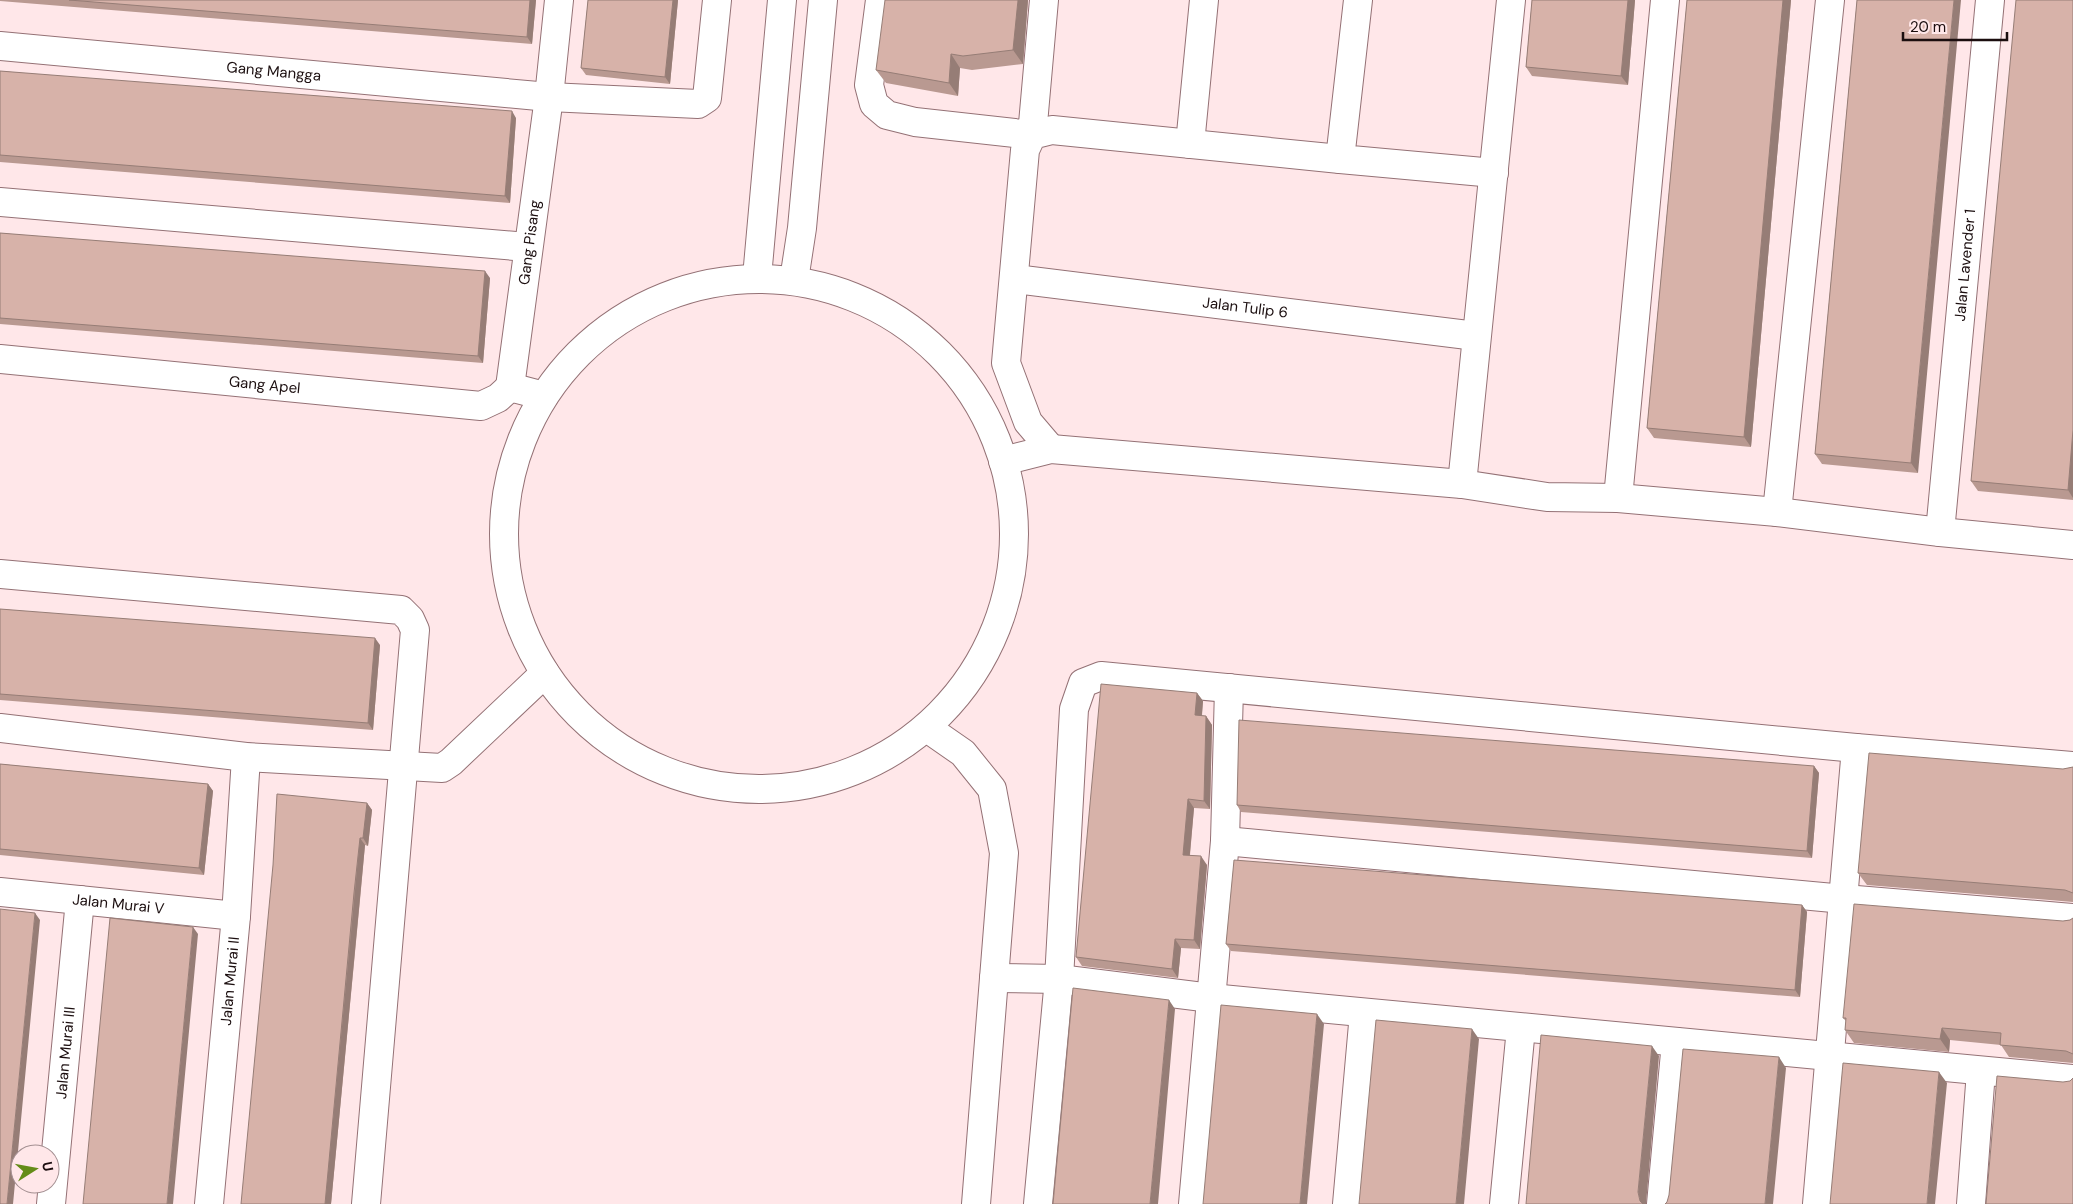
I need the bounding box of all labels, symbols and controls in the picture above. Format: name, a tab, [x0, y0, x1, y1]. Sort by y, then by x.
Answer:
scale bar	[1903, 10, 2007, 42]
text: 20 m	[1910, 17, 1946, 37]
street label: Gang Mangga	[226, 57, 322, 86]
street label: Gang Pisang	[514, 199, 545, 286]
street label: Jalan Lavender 1	[1950, 208, 1980, 322]
street label: Jalan Tulip 6	[1201, 292, 1289, 323]
street label: Gang Apel	[228, 371, 301, 398]
street label: Jalan Murai V	[71, 889, 165, 919]
street label: Jalan Murai II	[216, 936, 244, 1026]
street label: Jalan Murai III	[51, 1005, 80, 1100]
north arrow	[10, 1144, 60, 1194]
text: U	[38, 1160, 58, 1173]

